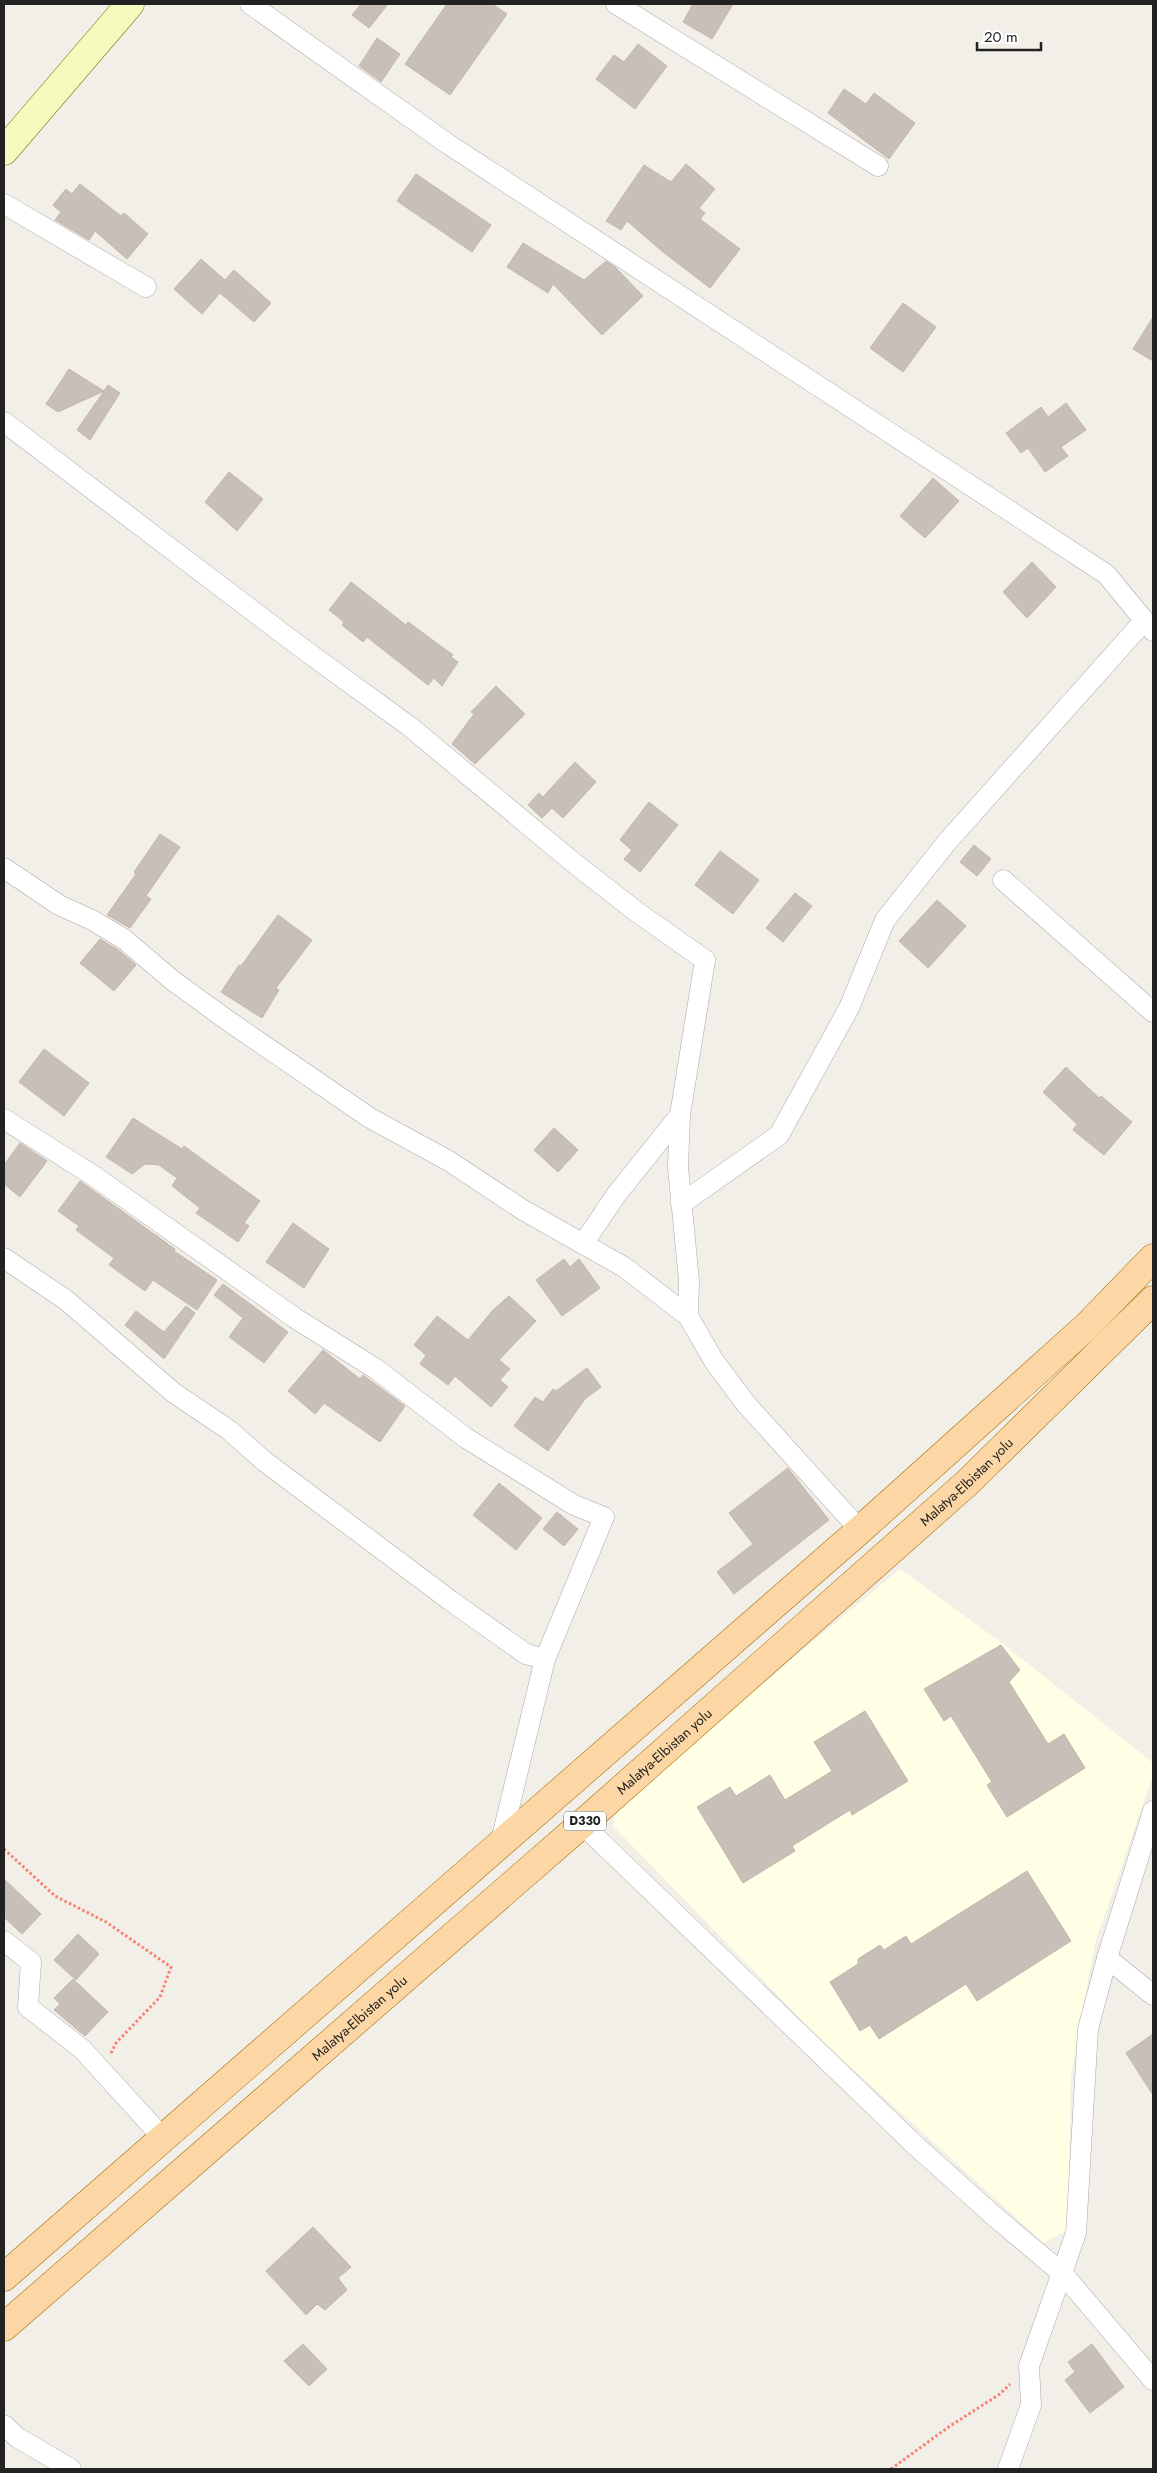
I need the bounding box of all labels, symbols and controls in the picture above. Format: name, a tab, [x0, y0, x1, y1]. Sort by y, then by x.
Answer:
scale bar	[977, 20, 1041, 52]
text: 20 m	[984, 26, 1018, 48]
street label: Malatya-Elbistan yolu	[915, 1433, 1018, 1530]
street label: Malatya-Elbistan yolu	[612, 1703, 716, 1799]
road number: D330	[564, 1812, 606, 1830]
street label: Malatya-Elbistan yolu	[307, 1970, 412, 2065]

